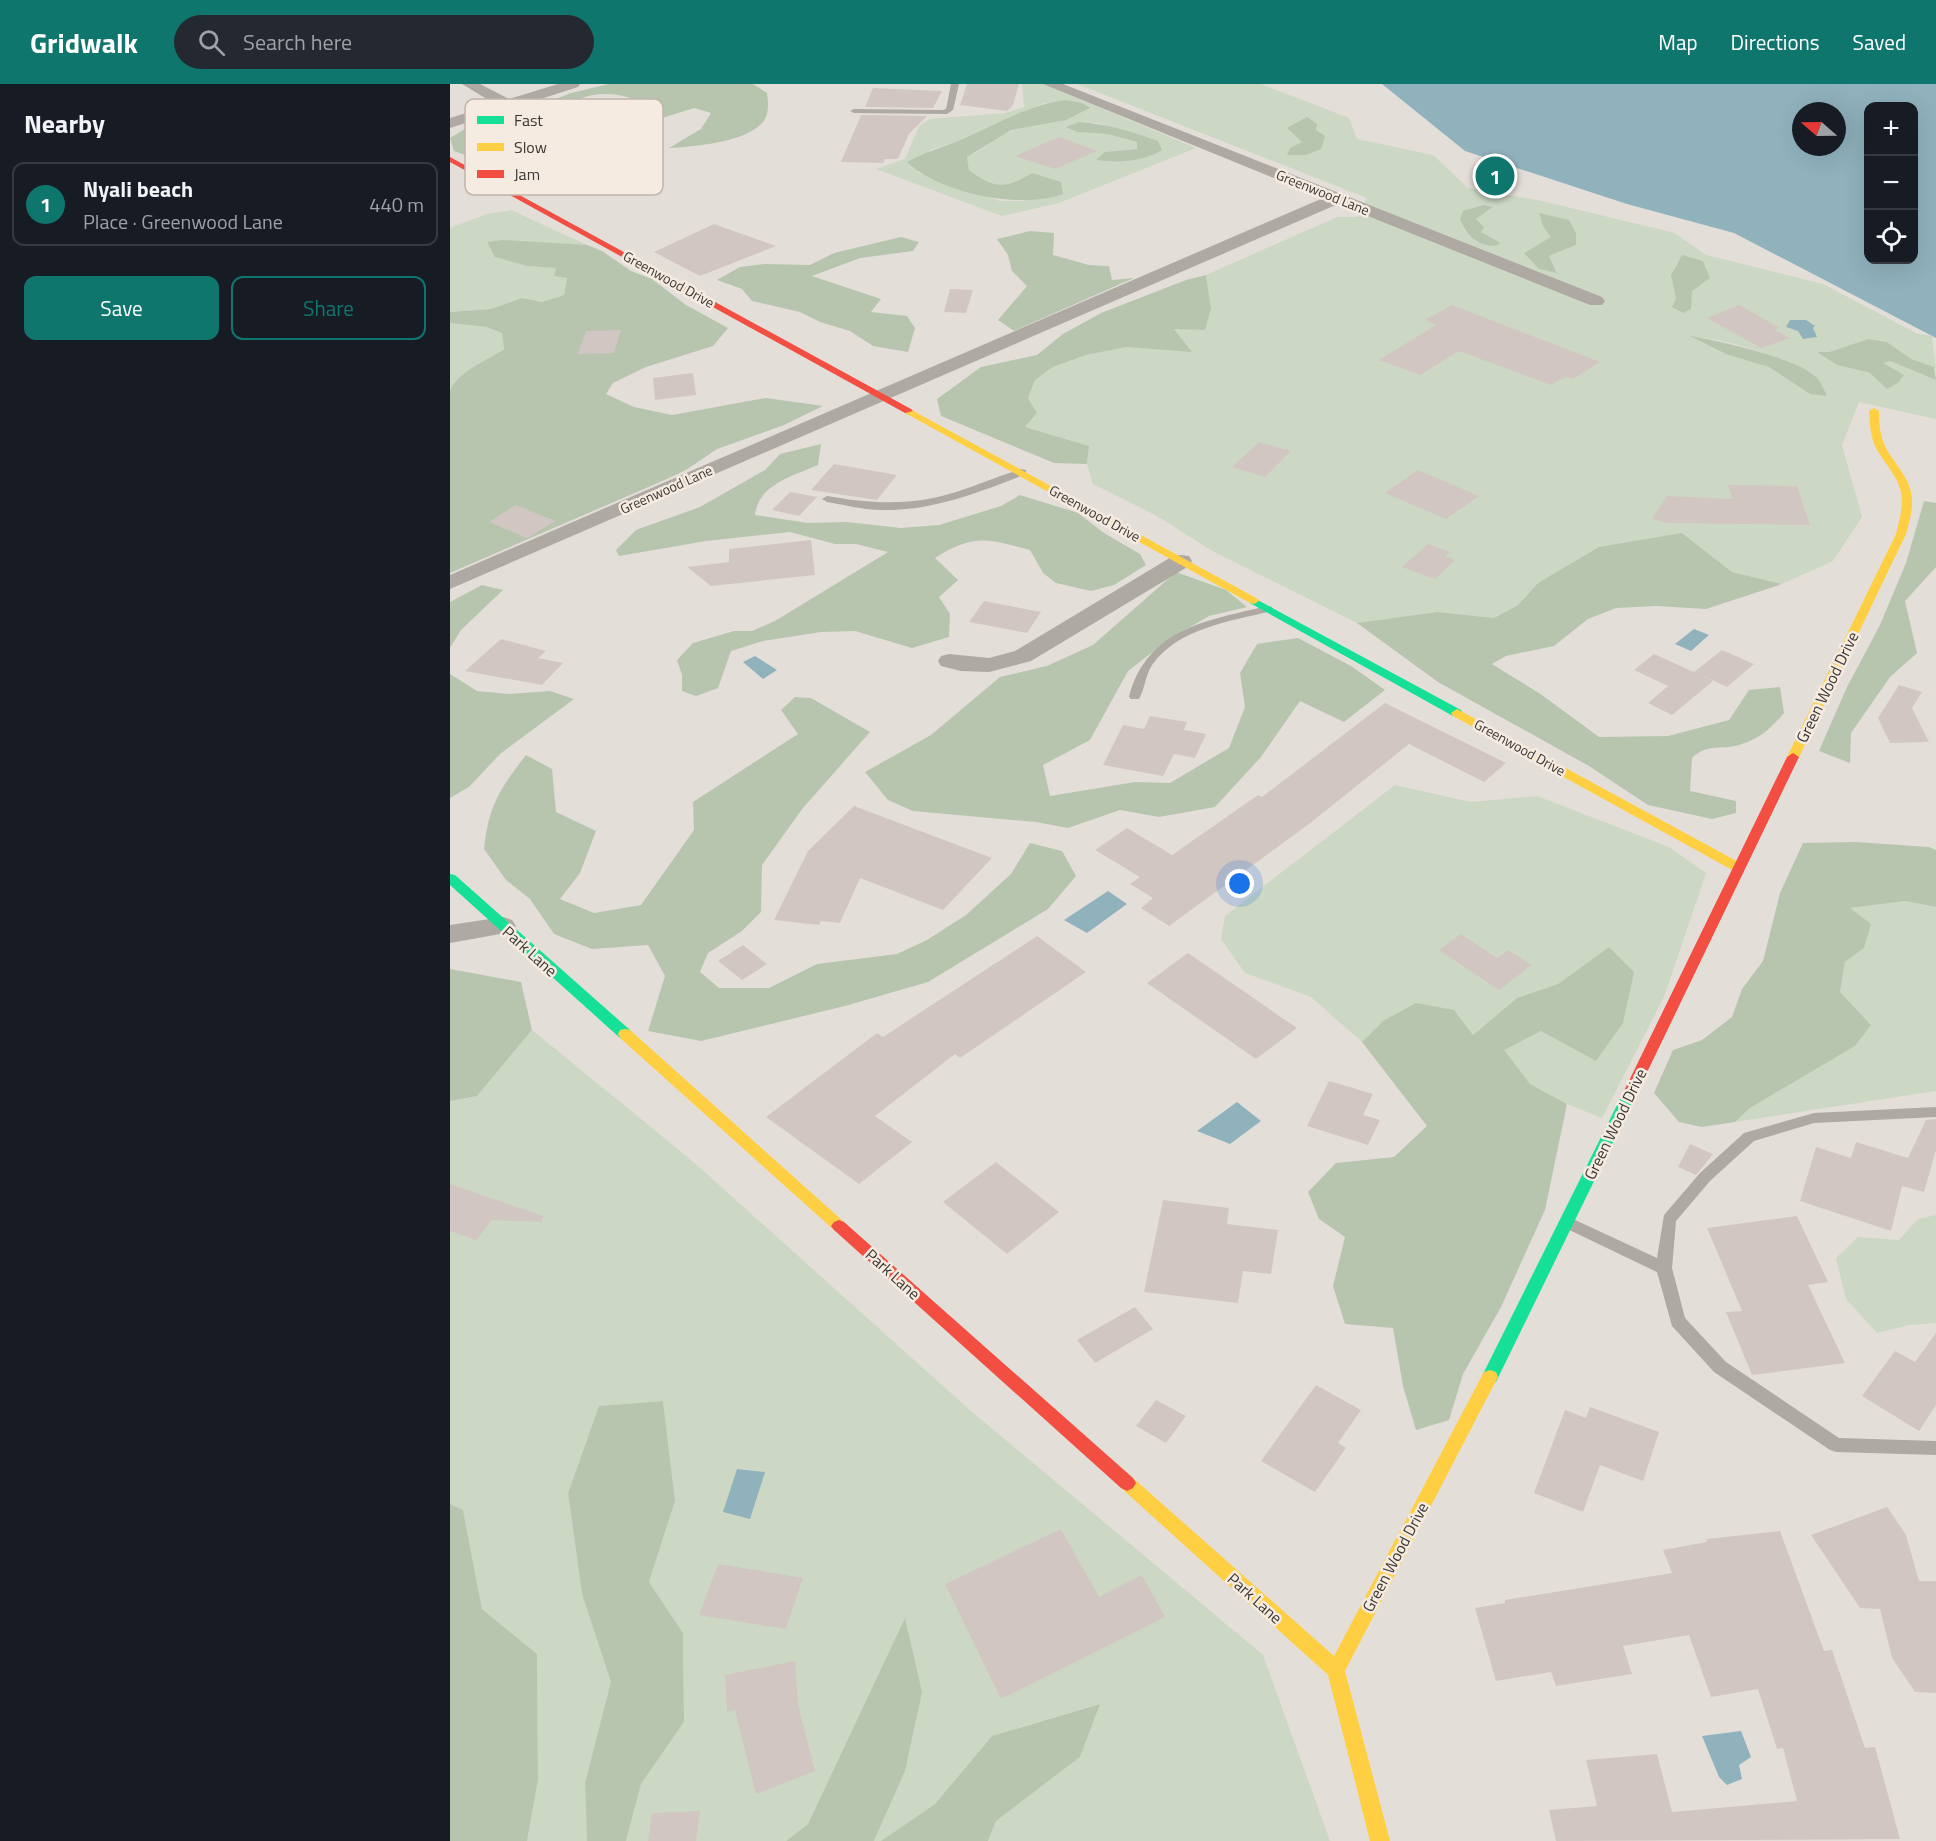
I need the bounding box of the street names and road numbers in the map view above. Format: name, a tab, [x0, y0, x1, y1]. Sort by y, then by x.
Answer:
street label: Greenwood Lane	[1273, 164, 1373, 220]
street label: Greenwood Drive	[620, 245, 718, 313]
street label: Greenwood Lane	[616, 459, 716, 519]
street label: Greenwood Drive	[1046, 479, 1144, 547]
street label: Green Wood Drive	[1790, 627, 1864, 747]
street label: Greenwood Drive	[1471, 713, 1569, 781]
street label: Park Lane	[497, 920, 563, 982]
street label: Green Wood Drive	[1578, 1064, 1652, 1184]
street label: Park Lane	[860, 1243, 926, 1305]
street label: Green Wood Drive	[1356, 1498, 1434, 1616]
street label: Park Lane	[1222, 1567, 1288, 1629]

